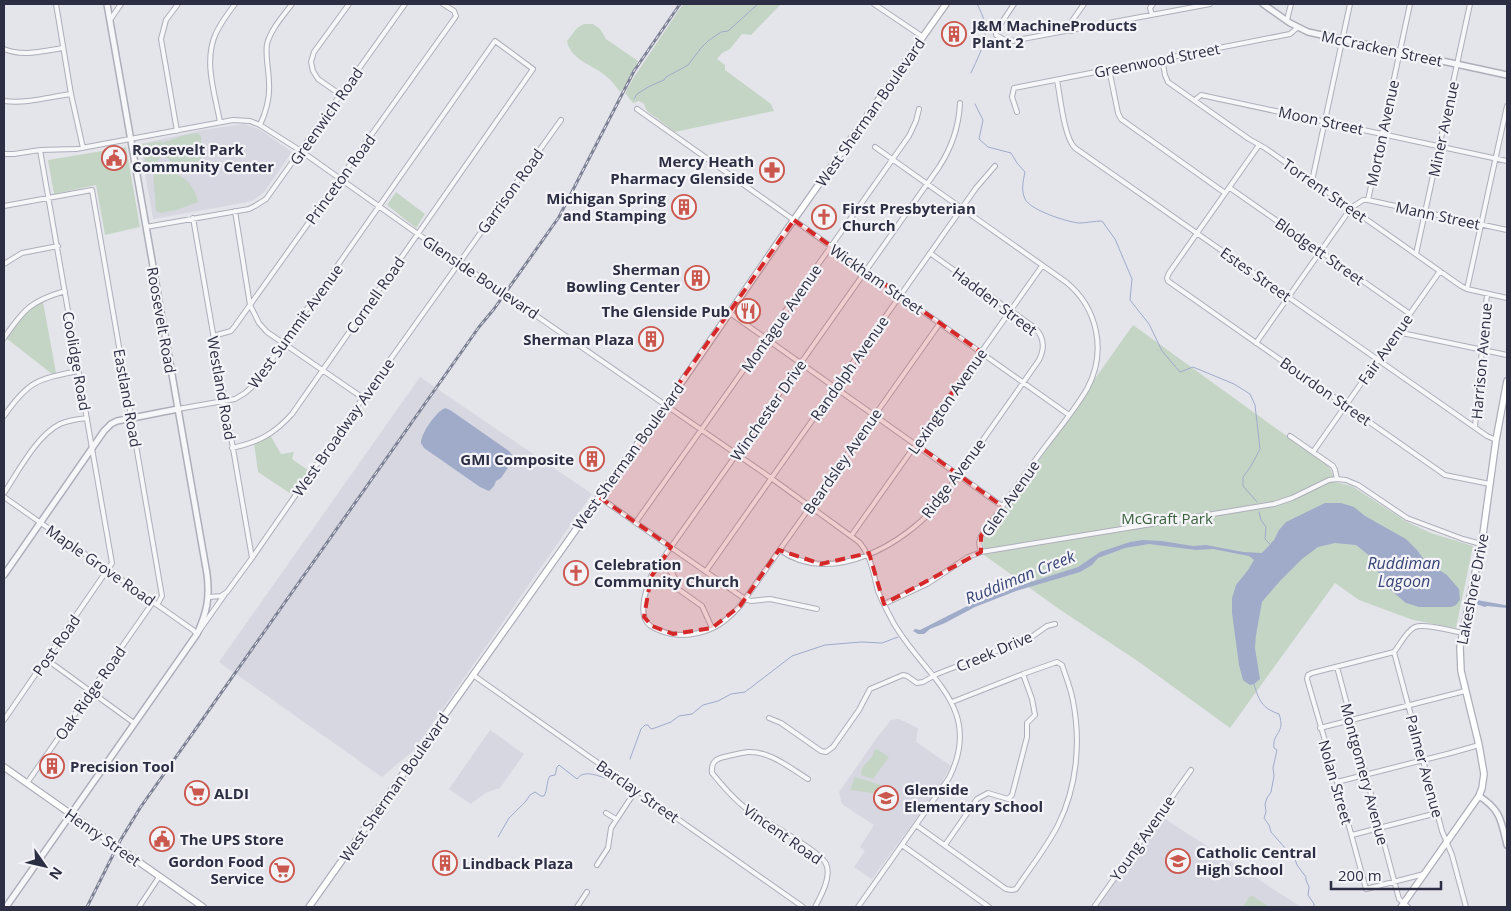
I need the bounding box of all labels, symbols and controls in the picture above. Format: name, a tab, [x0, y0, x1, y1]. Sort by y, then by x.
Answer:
place label: J&M MachineProducts Plant 2	[970, 15, 1137, 52]
building icon: J&M MachineProducts Plant 2	[941, 21, 967, 47]
street label: McCracken Street	[1320, 25, 1444, 71]
street label: West Sherman Boulevard	[811, 34, 929, 190]
street label: Greenwood Street	[1092, 38, 1222, 82]
street label: Greenwich Road	[285, 63, 367, 169]
street label: Morton Avenue	[1361, 78, 1403, 188]
street label: Miner Avenue	[1423, 79, 1463, 179]
street label: Moon Street	[1277, 101, 1365, 139]
street label: Princeton Road	[300, 130, 380, 228]
place label: Roosevelt Park Community Center	[132, 139, 274, 176]
public building icon: Roosevelt Park Community Center	[101, 145, 127, 171]
street label: Garrison Road	[472, 145, 548, 237]
place label: Mercy Heath Pharmacy Glenside	[610, 151, 754, 188]
street label: Torrent Street	[1279, 154, 1371, 226]
pharmacy icon: Mercy Heath Pharmacy Glenside	[759, 157, 785, 183]
place label: Michigan Spring and Stamping	[546, 188, 667, 225]
building icon: Michigan Spring and Stamping	[671, 194, 697, 220]
street label: Mann Street	[1394, 196, 1482, 234]
place label: First Presbyterian Church	[842, 198, 976, 235]
church icon: First Presbyterian Church	[811, 204, 837, 230]
street label: Blodgett Street	[1271, 213, 1369, 289]
street label: Glenside Boulevard	[419, 231, 543, 323]
street label: Wickham Street	[826, 239, 928, 319]
street label: Estes Street	[1217, 242, 1295, 306]
street label: Cornell Road	[341, 253, 409, 337]
place label: Sherman Bowling Center	[566, 259, 680, 296]
street label: West Summit Avenue	[243, 260, 347, 392]
street label: Montague Avenue	[736, 260, 826, 376]
street label: Hadden Street	[949, 263, 1041, 339]
street label: Roosevelt Road	[143, 265, 181, 375]
building icon: Sherman Bowling Center	[684, 265, 710, 291]
restaurant icon: The Glenside Pub	[735, 298, 761, 324]
place label: The Glenside Pub	[601, 301, 730, 321]
street label: Harrison Avenue	[1466, 302, 1496, 420]
street label: Coolidge Road	[58, 310, 96, 412]
street label: Fair Avenue	[1353, 310, 1417, 388]
street label: Randolph Avenue	[805, 312, 893, 424]
building icon: Sherman Plaza	[638, 326, 664, 352]
place label: Sherman Plaza	[523, 329, 634, 349]
street label: Westland Road	[203, 335, 241, 441]
street label: Lexington Avenue	[903, 344, 991, 458]
street label: Eastland Road	[110, 347, 146, 449]
street label: Bourdon Street	[1276, 352, 1376, 430]
street label: West Broadway Avenue	[288, 354, 398, 500]
street label: Winchester Drive	[726, 355, 810, 465]
street label: West Sherman Boulevard	[568, 378, 688, 534]
street label: Beardsley Avenue	[798, 404, 886, 518]
street label: Ridge Avenue	[916, 434, 990, 522]
building icon: GMI Composite	[579, 446, 605, 472]
place label: GMI Composite	[460, 449, 574, 469]
street label: Glen Avenue	[976, 456, 1044, 540]
park label: McGraft Park	[1121, 508, 1213, 528]
street label: Maple Grove Road	[43, 520, 159, 610]
street label: Lakeshore Drive	[1451, 532, 1493, 646]
water label: Ruddiman Creek	[962, 544, 1079, 609]
water label: Ruddiman Lagoon	[1367, 552, 1441, 592]
place label: Celebration Community Church	[594, 554, 739, 591]
church icon: Celebration Community Church	[563, 560, 589, 586]
street label: Post Road	[28, 610, 84, 680]
street label: Creek Drive	[953, 626, 1035, 676]
street label: Oak Ridge Road	[50, 642, 130, 744]
street label: Montgomery Avenue	[1336, 701, 1394, 847]
street label: West Sherman Boulevard	[335, 709, 453, 865]
street label: Palmer Avenue	[1402, 712, 1448, 820]
street label: Nolan Street	[1314, 737, 1358, 827]
building icon: Precision Tool	[39, 753, 65, 779]
street label: Barclay Street	[593, 755, 683, 827]
place label: Precision Tool	[70, 756, 174, 776]
place label: Glenside Elementary School	[904, 779, 1043, 816]
supermarket icon: ALDI	[184, 780, 210, 806]
place label: ALDI	[214, 783, 249, 803]
school or university icon: Glenside Elementary School	[873, 785, 899, 811]
street label: Young Avenue	[1105, 791, 1179, 885]
street label: Vincent Road	[740, 799, 826, 869]
street label: Henry Street	[61, 804, 145, 870]
public building icon: The UPS Store	[149, 826, 175, 852]
place label: The UPS Store	[180, 829, 284, 849]
north arrow	[20, 841, 70, 891]
place label: Catholic Central High School	[1196, 842, 1316, 879]
school or university icon: Catholic Central High School	[1165, 848, 1191, 874]
building icon: Lindback Plaza	[432, 850, 458, 876]
place label: Gordon Food Service	[168, 851, 264, 888]
place label: Lindback Plaza	[462, 853, 573, 873]
supermarket icon: Gordon Food Service	[269, 857, 295, 883]
scale bar	[1331, 858, 1441, 890]
text: N	[45, 864, 67, 884]
text: 200 m	[1338, 865, 1382, 885]

